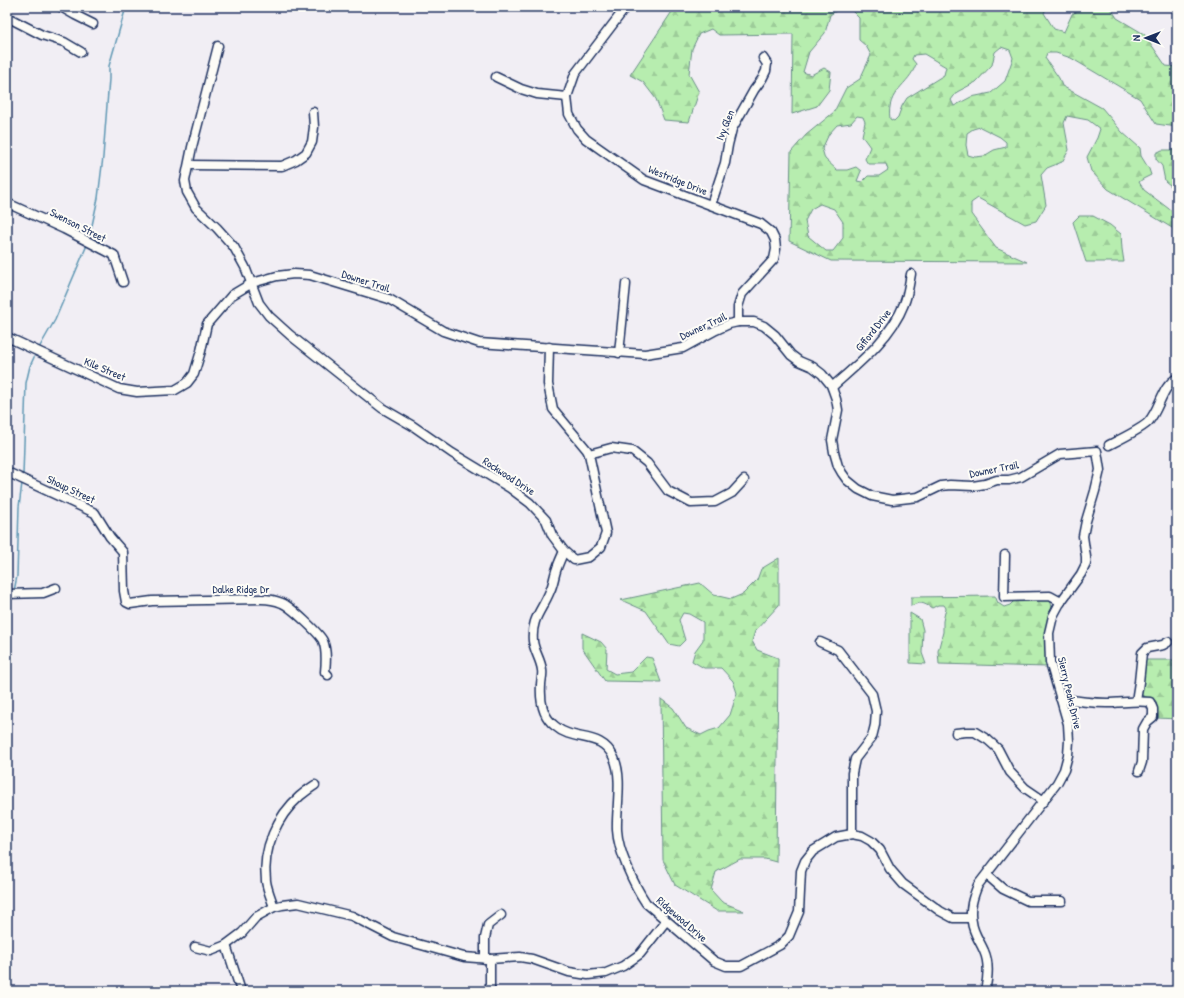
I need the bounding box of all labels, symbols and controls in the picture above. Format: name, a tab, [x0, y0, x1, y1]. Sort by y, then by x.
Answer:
north arrow	[1126, 18, 1166, 58]
text: N	[1129, 35, 1143, 41]
street label: Ivy Glen	[713, 108, 737, 142]
street label: Westridge Drive	[646, 162, 710, 198]
street label: Swenson Street	[48, 205, 109, 245]
street label: Downer Trail	[340, 267, 392, 295]
street label: Gifford Drive	[852, 306, 894, 354]
street label: Downer Trail	[677, 309, 729, 343]
street label: Kile Street	[82, 354, 128, 384]
street label: Rockwood Drive	[480, 454, 538, 498]
street label: Downer Trail	[968, 457, 1020, 481]
street label: Shoup Street	[45, 472, 97, 506]
street label: Dalke Ridge Dr	[213, 582, 270, 596]
street label: Sierry Peaks Drive	[1055, 656, 1085, 731]
street label: Ridgewood Drive	[654, 893, 711, 945]

